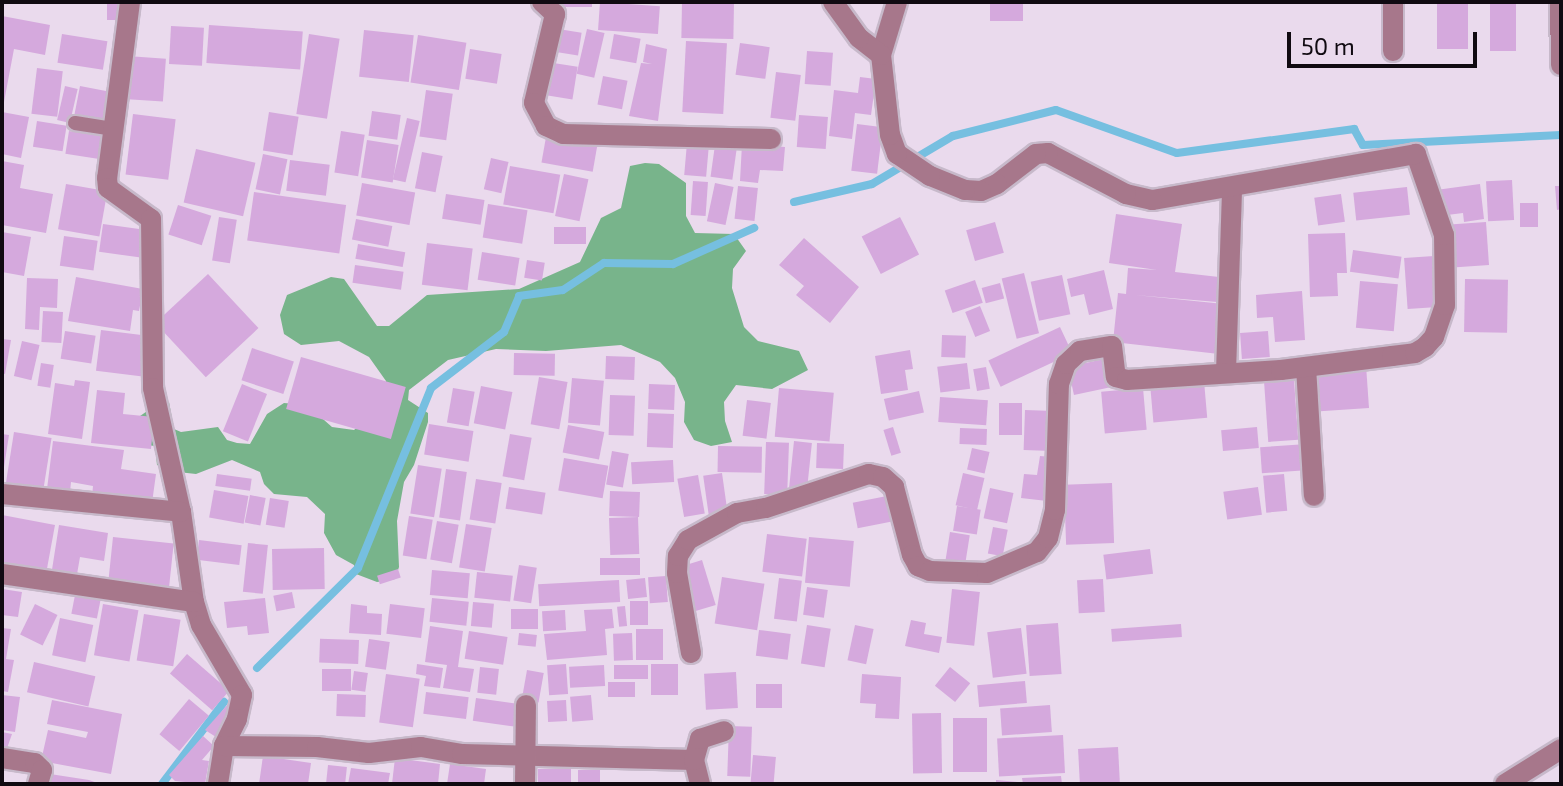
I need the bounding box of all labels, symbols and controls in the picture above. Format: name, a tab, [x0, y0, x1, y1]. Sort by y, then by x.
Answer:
scale bar	[1291, 16, 1481, 66]
text: 50 m	[1301, 31, 1355, 60]

